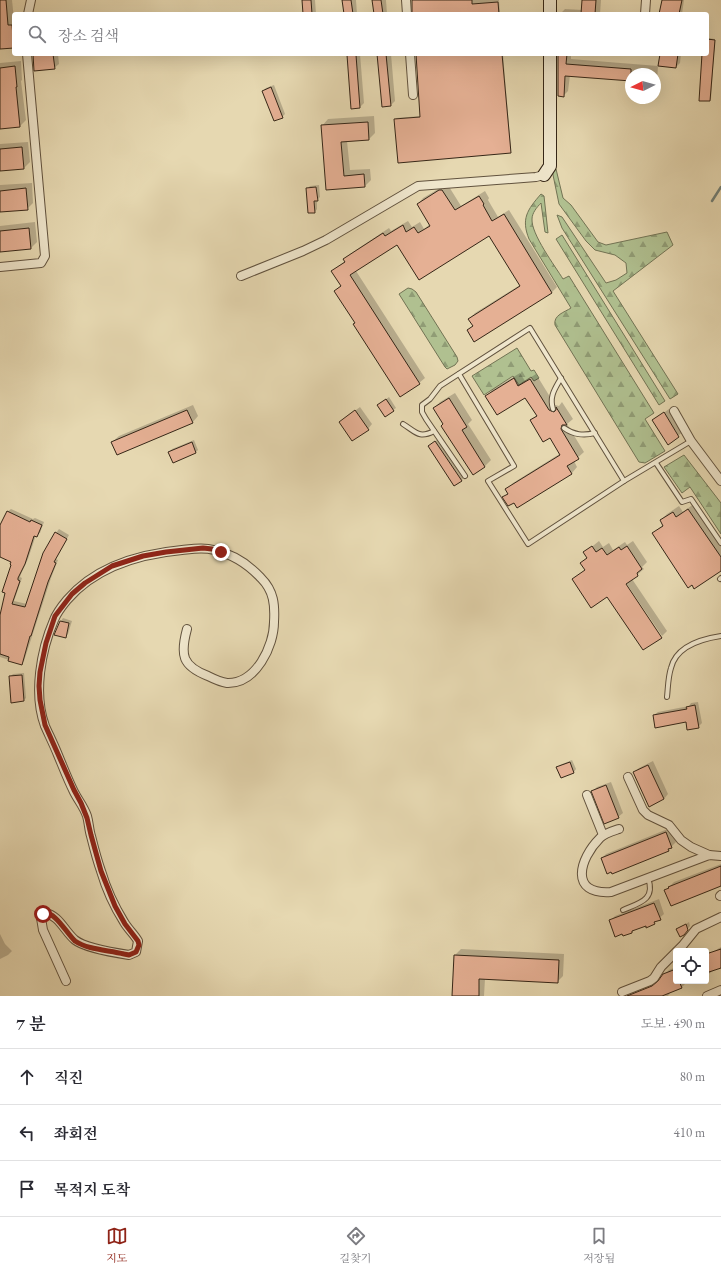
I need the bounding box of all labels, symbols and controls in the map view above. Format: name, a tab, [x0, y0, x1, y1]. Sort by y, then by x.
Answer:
search box	[12, 12, 709, 56]
icon: search	[26, 23, 48, 45]
text: 장소 검색	[58, 26, 119, 45]
north arrow	[625, 68, 661, 104]
route end	[212, 543, 230, 561]
route start	[34, 905, 52, 923]
map controls	[673, 948, 709, 984]
button: locate	[673, 948, 709, 984]
text: 7 분	[16, 1013, 45, 1035]
text: 도보 · 490 m	[641, 1015, 705, 1032]
icon: ahead	[16, 1066, 38, 1088]
text: 직진	[54, 1068, 83, 1087]
text: 80 m	[680, 1068, 705, 1085]
icon: left	[16, 1122, 38, 1144]
text: 좌회전	[54, 1124, 97, 1143]
text: 410 m	[674, 1124, 705, 1141]
icon: arrive	[16, 1178, 38, 1200]
text: 목적지 도착	[54, 1180, 130, 1199]
tab: 지도	[106, 1225, 128, 1265]
tab: 길찾기	[340, 1225, 371, 1265]
tab: 저장됨	[583, 1225, 615, 1265]

